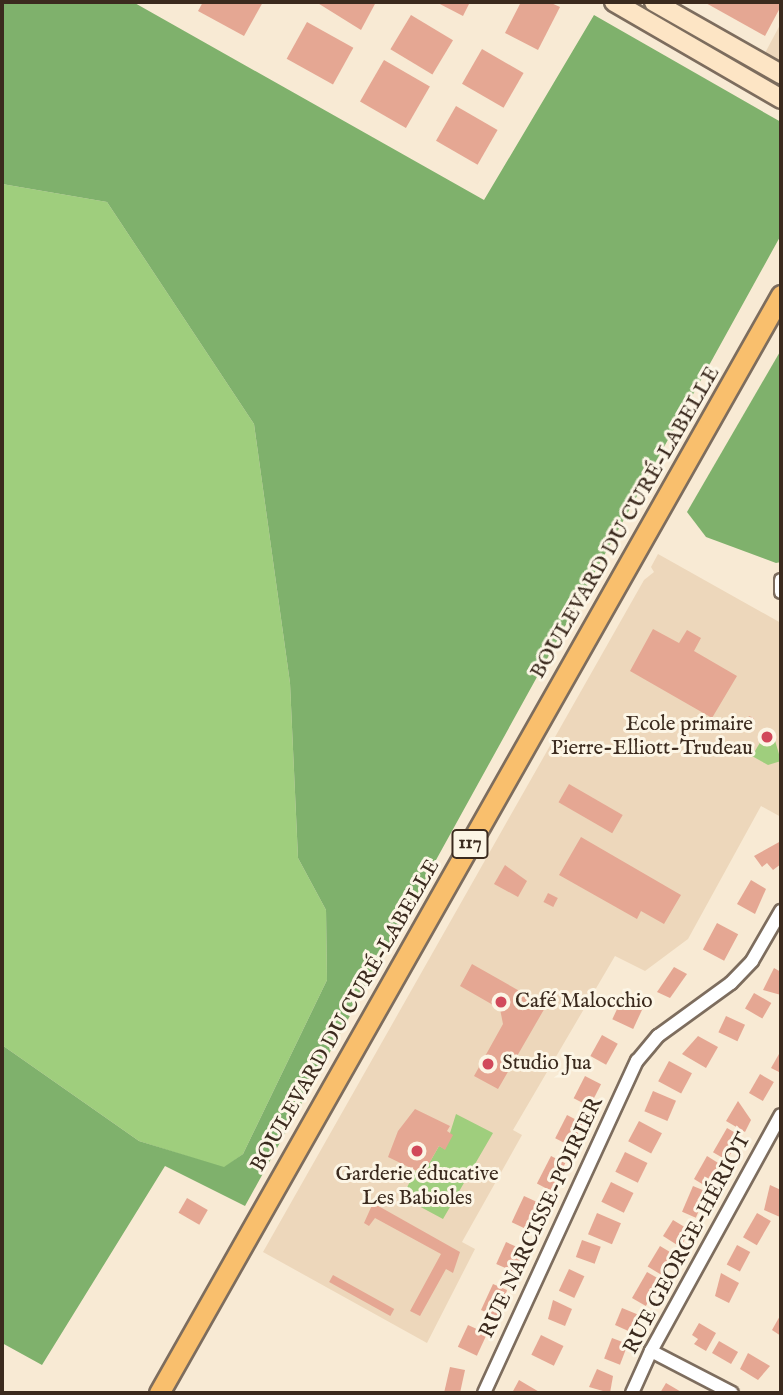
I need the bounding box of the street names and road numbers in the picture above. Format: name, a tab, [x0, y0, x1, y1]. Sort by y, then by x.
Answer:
street label: BOULEVARD DU CURÉ-LABELLE	[526, 362, 726, 684]
road number: 117	[451, 828, 489, 860]
street label: BOULEVARD DU CURÉ-LABELLE	[246, 855, 446, 1177]
street label: RUE NARCISSE-POIRIER	[475, 1093, 609, 1343]
street label: RUE GEORGE-HÉRIOT	[619, 1129, 757, 1359]

